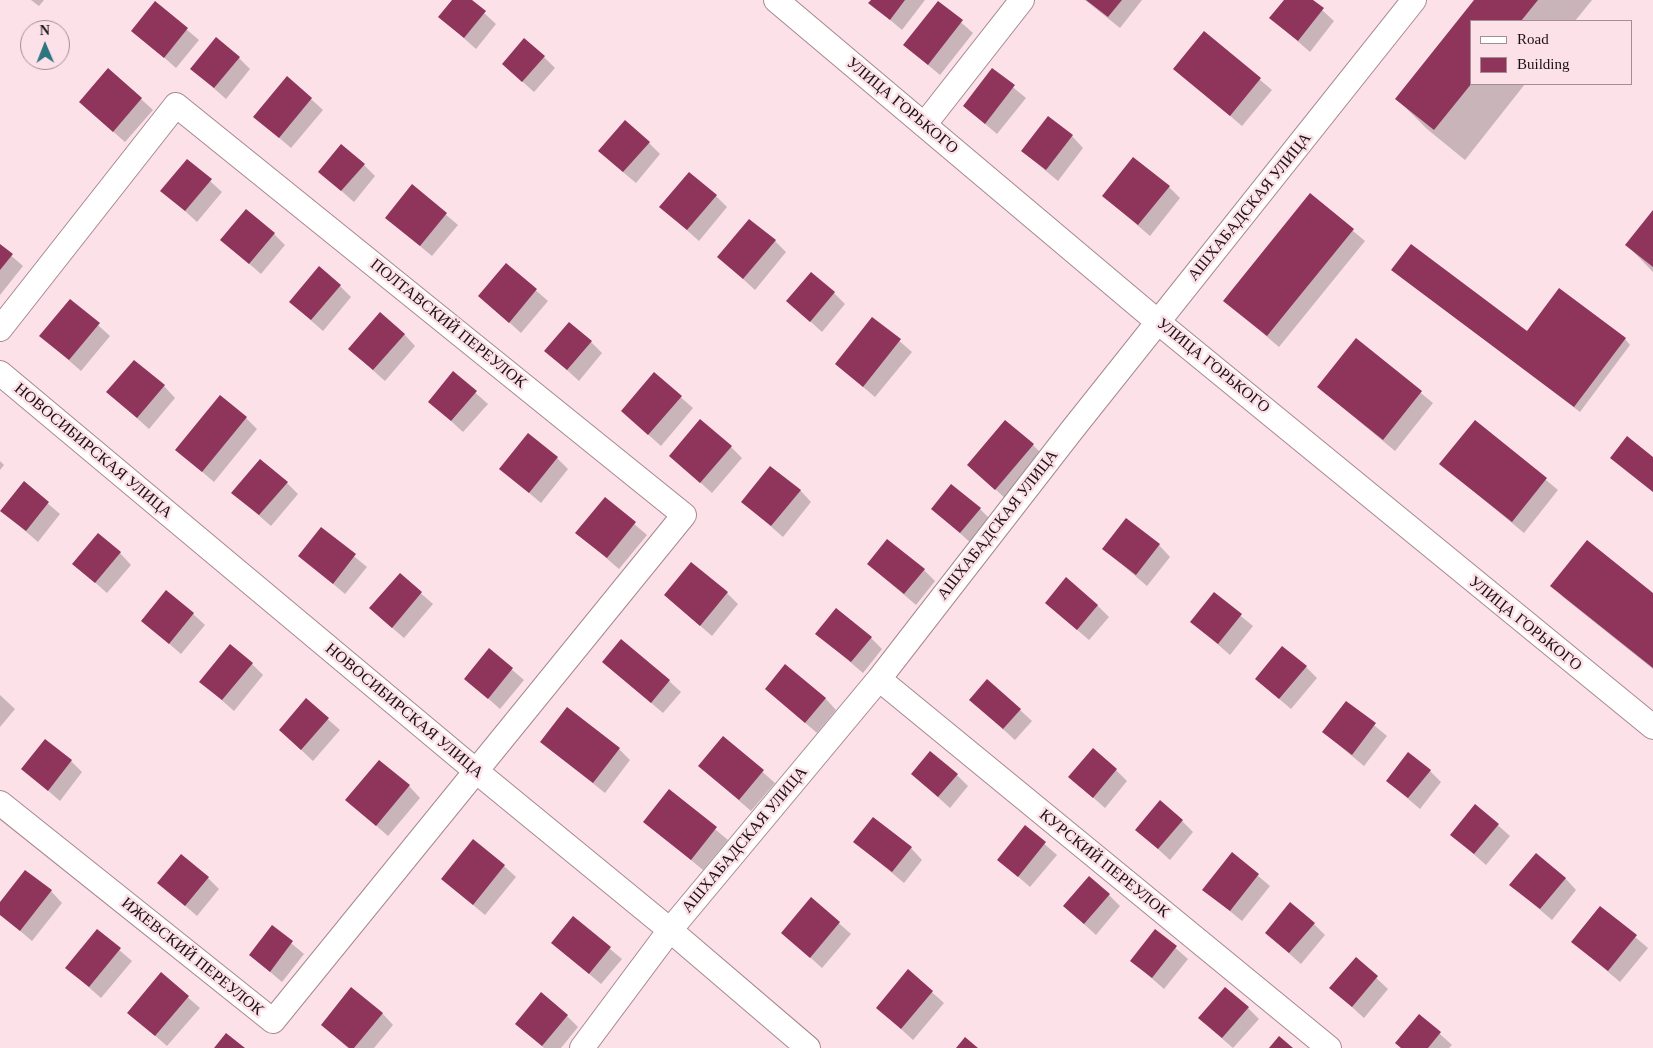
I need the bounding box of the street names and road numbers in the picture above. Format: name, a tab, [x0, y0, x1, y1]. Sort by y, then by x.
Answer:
street label: УЛИЦА ГОРЬКОГО	[842, 54, 962, 158]
street label: АШХАБАДСКАЯ УЛИЦА	[1184, 129, 1316, 285]
street label: ПОЛТАВСКИЙ ПЕРЕУЛОК	[366, 255, 530, 393]
street label: УЛИЦА ГОРЬКОГО	[1153, 315, 1273, 417]
street label: НОВОСИБИРСКАЯ УЛИЦА	[10, 379, 176, 523]
street label: АШХАБАДСКАЯ УЛИЦА	[934, 446, 1062, 604]
street label: УЛИЦА ГОРЬКОГО	[1465, 573, 1585, 675]
street label: НОВОСИБИРСКАЯ УЛИЦА	[321, 639, 487, 783]
street label: АШХАБАДСКАЯ УЛИЦА	[678, 763, 812, 917]
street label: КУРСКИЙ ПЕРЕУЛОК	[1035, 806, 1173, 922]
street label: ИЖЕВСКИЙ ПЕРЕУЛОК	[117, 894, 267, 1020]

